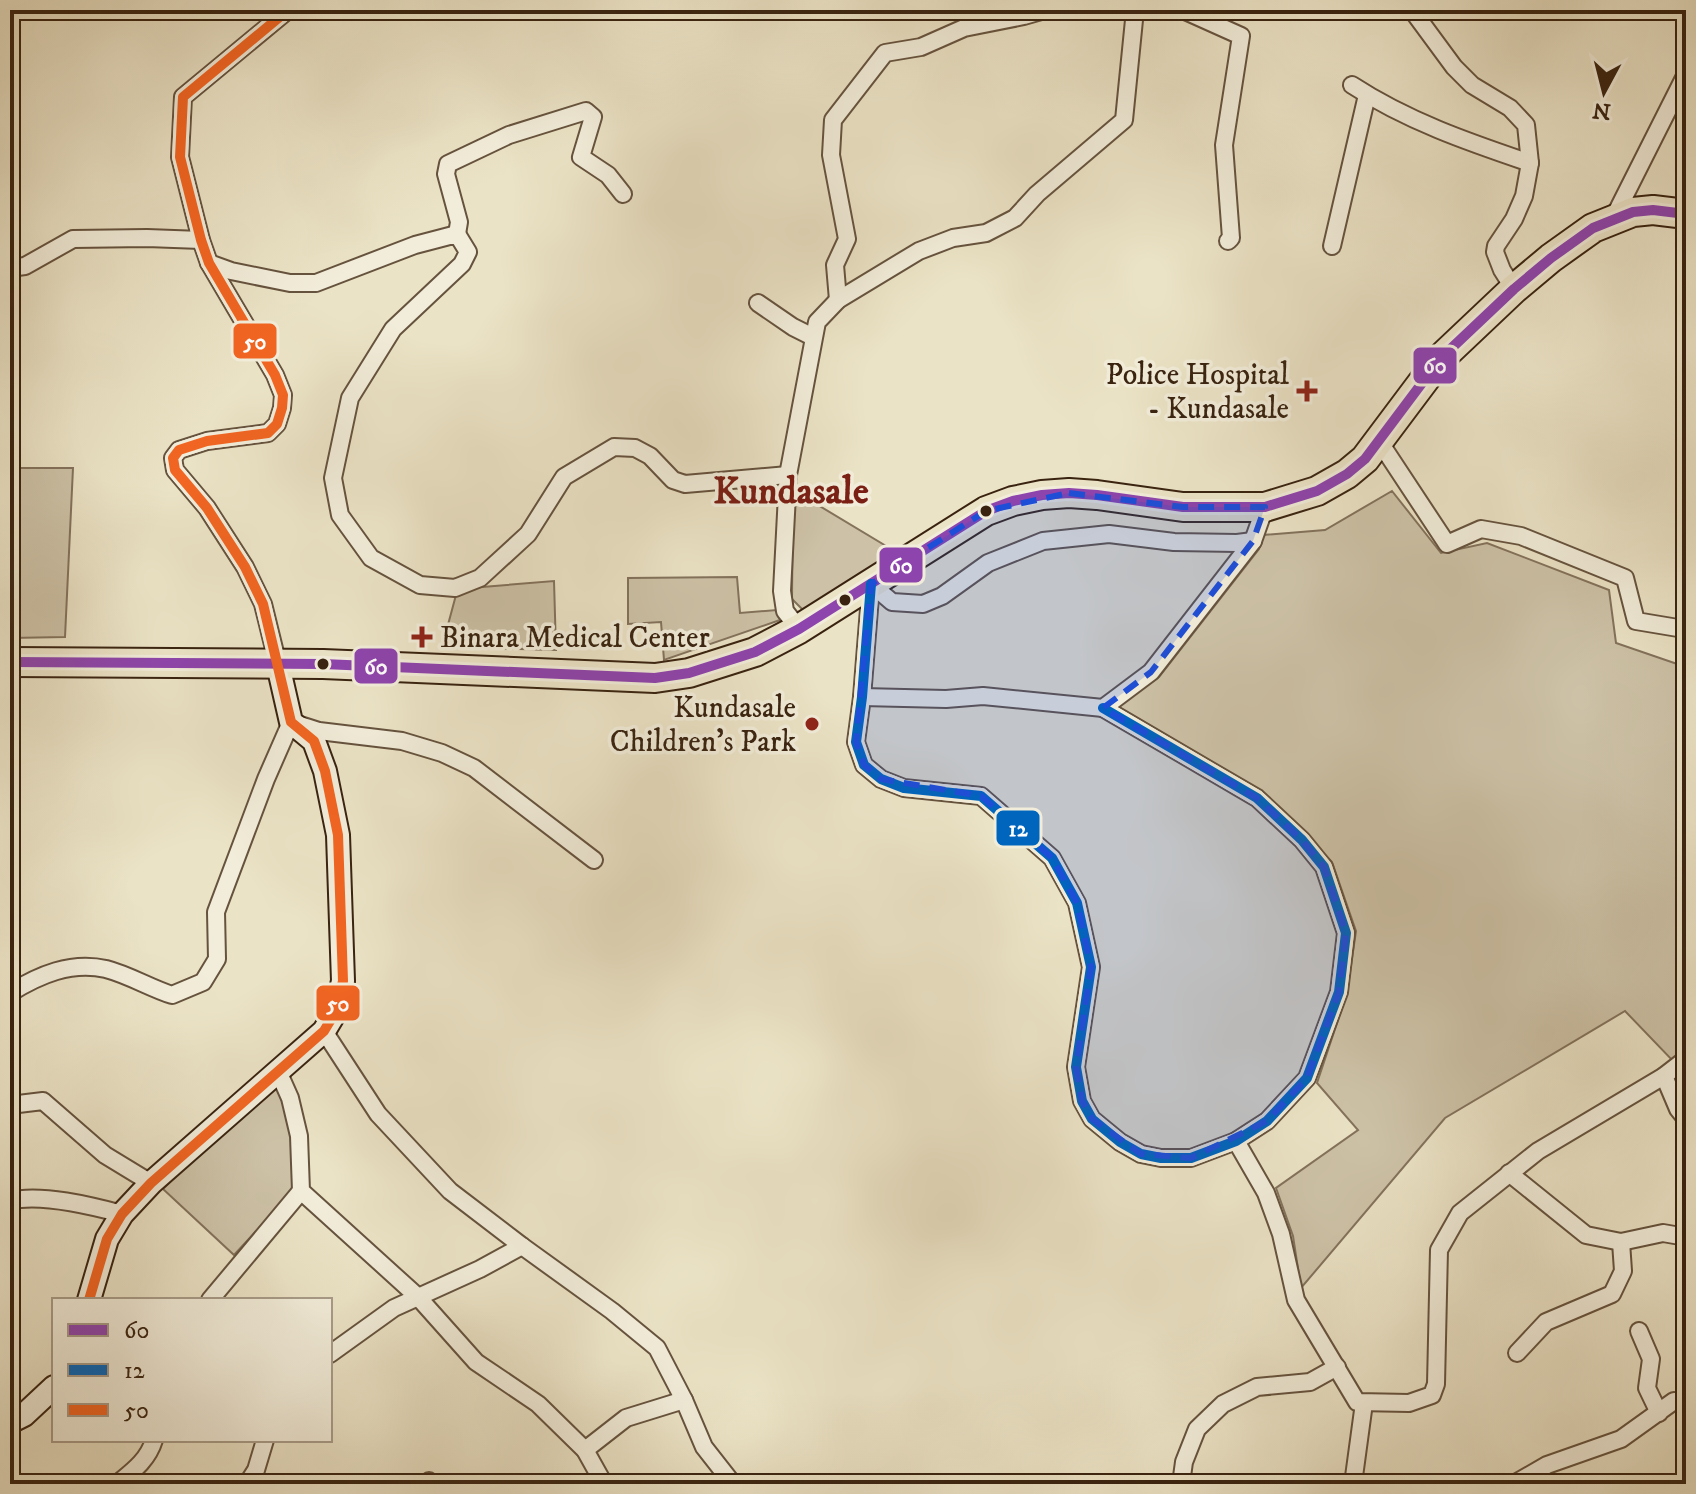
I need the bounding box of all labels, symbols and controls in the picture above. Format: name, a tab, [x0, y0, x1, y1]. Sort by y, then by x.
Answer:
north arrow	[1564, 52, 1644, 132]
text: N	[1591, 96, 1612, 125]
line badge: 50	[232, 322, 278, 360]
text: 50	[243, 329, 267, 356]
line badge: 60	[1412, 346, 1458, 385]
text: 60	[1423, 353, 1447, 380]
place label: Police Hospital - Kundasale	[1106, 357, 1289, 428]
marker: Police Hospital - Kundasale	[1296, 380, 1318, 402]
district label: Kundasale	[713, 468, 869, 516]
unlabelled marker	[978, 503, 994, 519]
line badge: 60	[878, 546, 924, 584]
text: 60	[889, 553, 913, 580]
unlabelled marker	[837, 592, 853, 608]
place label: Binara Medical Center	[440, 620, 710, 657]
marker: Binara Medical Center	[411, 626, 433, 648]
line badge: 60	[353, 647, 399, 685]
text: 60	[364, 654, 388, 681]
unlabelled marker	[315, 656, 331, 672]
place label: Kundasale Children's Park	[610, 690, 796, 761]
marker: Kundasale Children's Park	[803, 715, 821, 733]
line badge: 12	[995, 809, 1041, 847]
text: 12	[1009, 816, 1029, 843]
line badge: 50	[315, 984, 361, 1022]
text: 50	[326, 991, 350, 1018]
legend	[52, 1298, 332, 1442]
text: 60	[124, 1316, 149, 1346]
text: 12	[124, 1356, 145, 1386]
text: 50	[124, 1396, 149, 1426]

